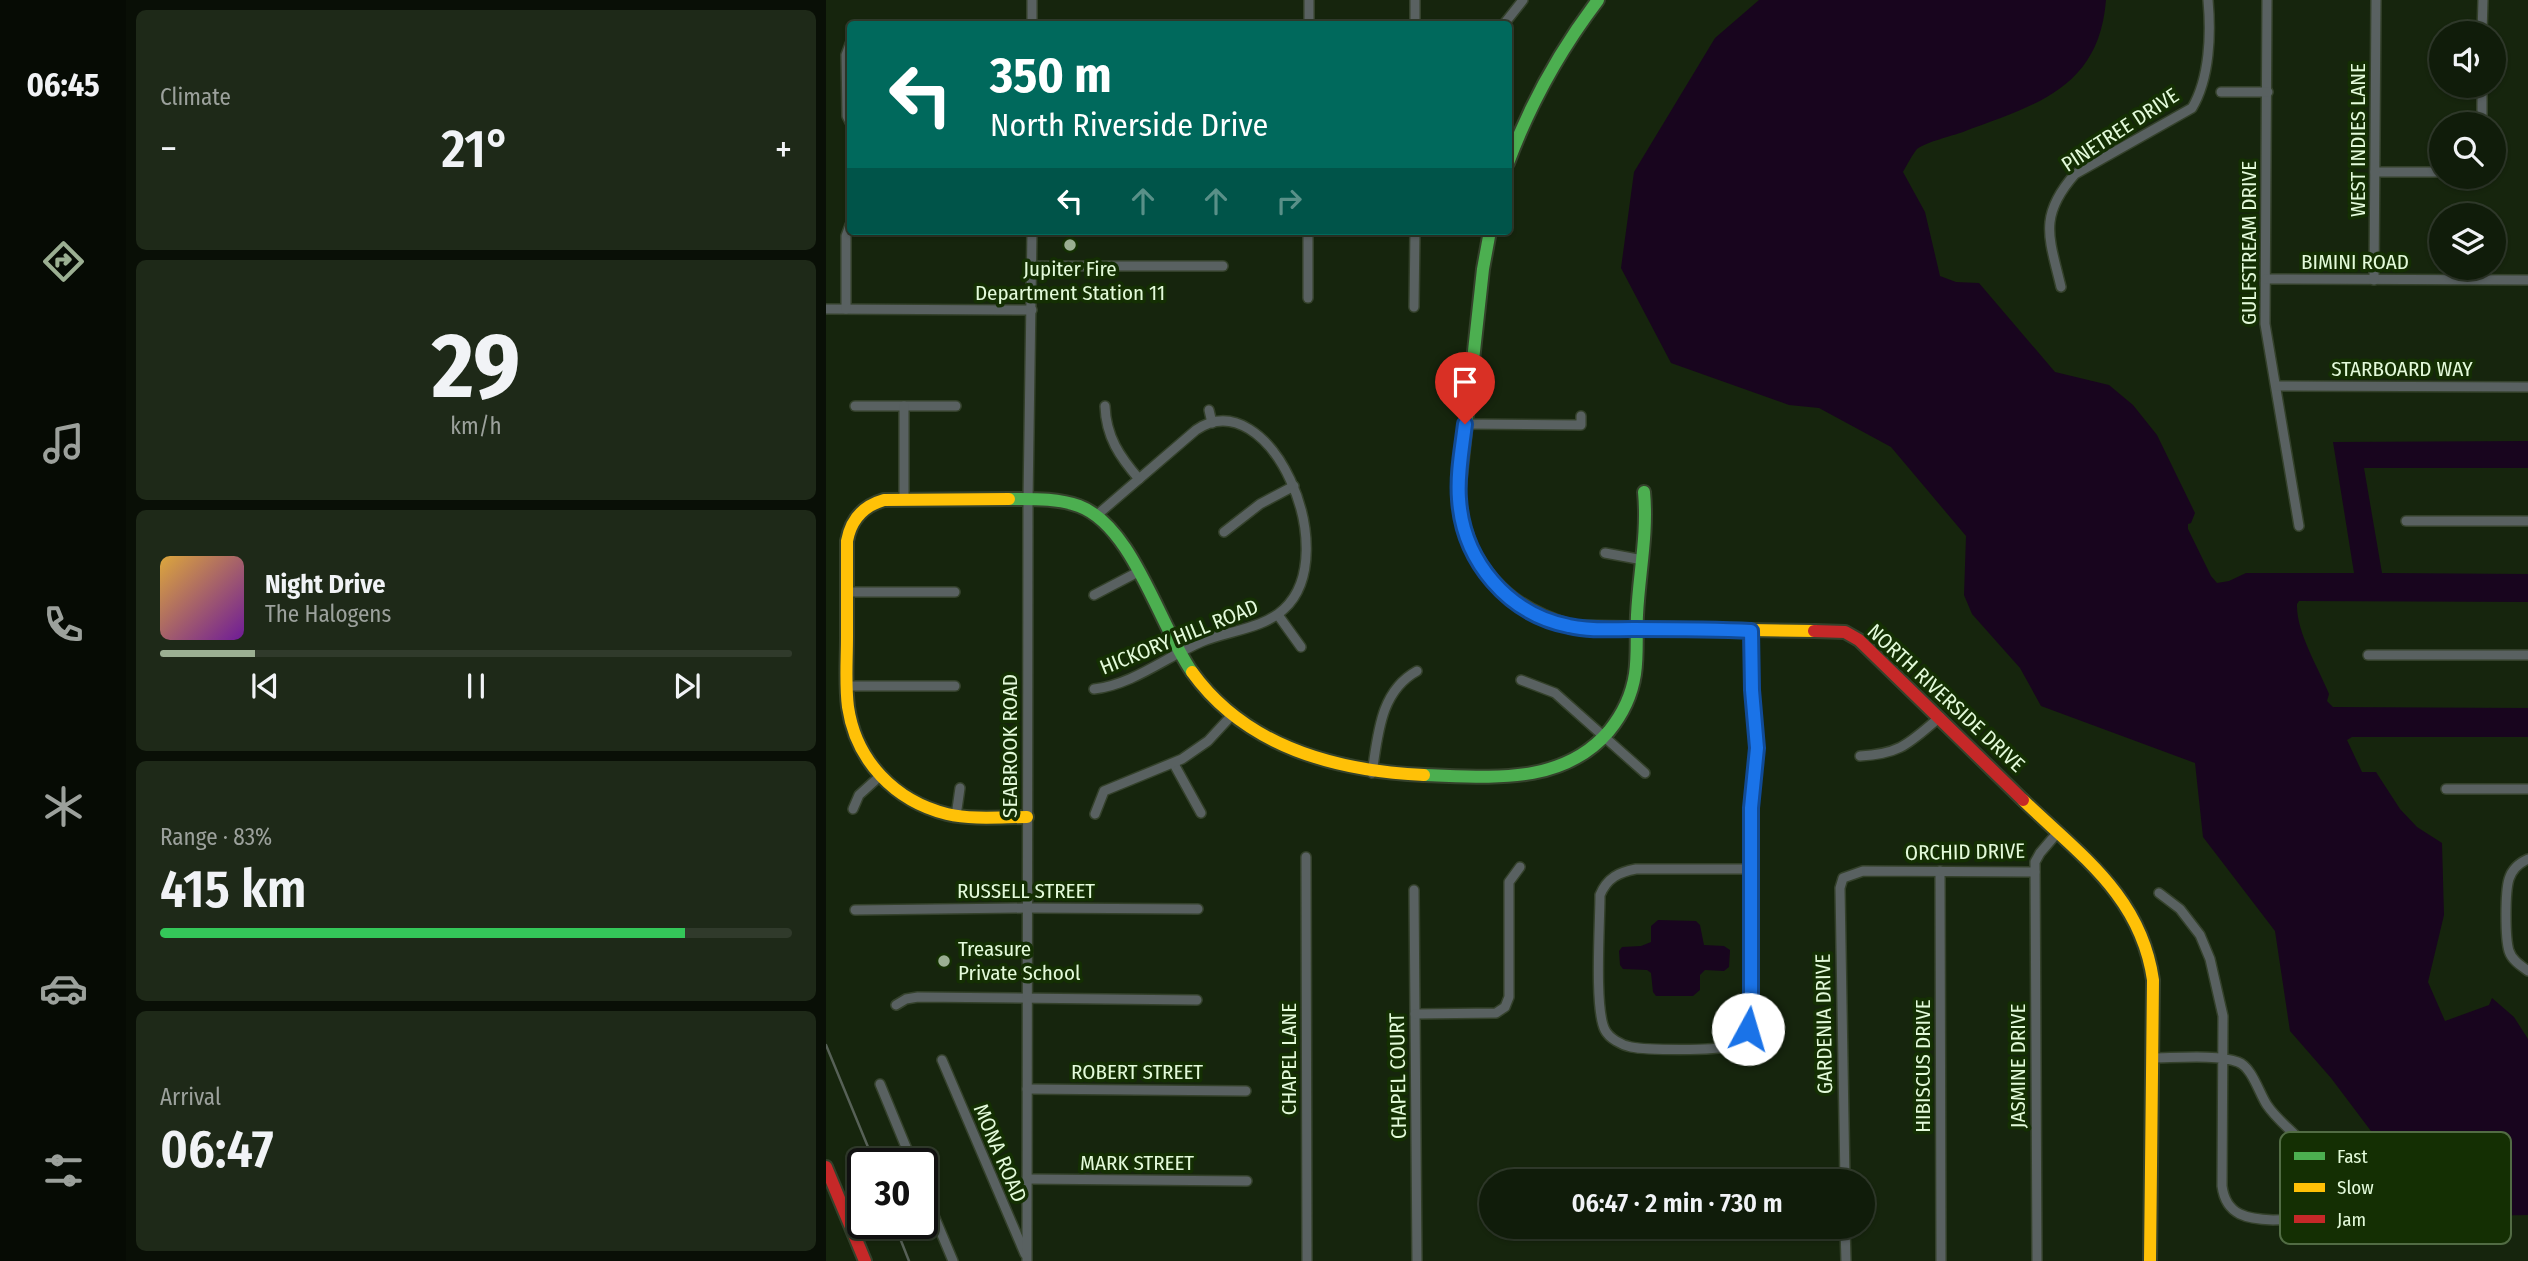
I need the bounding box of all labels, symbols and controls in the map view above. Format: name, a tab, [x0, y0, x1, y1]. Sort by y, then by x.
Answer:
map controls	[2429, 21, 2506, 280]
button: sound	[2429, 21, 2506, 98]
text: 350 m	[990, 46, 1112, 105]
icon: left	[875, 49, 966, 140]
street label: WEST INDIES LANE	[2345, 63, 2371, 217]
text: 06:45	[26, 66, 100, 104]
street label: PINETREE DRIVE	[2056, 82, 2184, 178]
text: Climate	[160, 83, 231, 111]
text: North Riverside Drive	[990, 106, 1268, 144]
button: search	[2429, 112, 2506, 189]
text: 21°	[441, 118, 510, 181]
text: −	[160, 126, 177, 172]
text: +	[775, 126, 792, 172]
street label: GULFSTREAM DRIVE	[2236, 161, 2262, 325]
icon: left	[1051, 182, 1089, 220]
icon: ahead	[1124, 182, 1162, 220]
icon: ahead	[1197, 182, 1235, 220]
icon: right	[1270, 182, 1308, 220]
button: layers	[2429, 203, 2506, 280]
icon: directions	[39, 237, 88, 286]
marker: Jupiter Fire Department Station 11	[1062, 237, 1078, 253]
street label: BIMINI ROAD	[2301, 249, 2409, 275]
place label: Jupiter Fire Department Station 11	[975, 256, 1165, 306]
text: 29	[432, 312, 520, 421]
pin	[1435, 352, 1495, 424]
street label: STARBOARD WAY	[2331, 356, 2473, 382]
icon: arrive	[1446, 363, 1484, 401]
text: km/h	[450, 412, 502, 440]
icon: music	[39, 419, 88, 468]
text: Night Drive	[265, 569, 385, 600]
street label: HICKORY HILL ROAD	[1096, 593, 1262, 681]
icon: phone	[39, 600, 88, 649]
text: The Halogens	[265, 600, 391, 628]
street label: NORTH RIVERSIDE DRIVE	[1862, 618, 2030, 778]
icon: previous	[246, 667, 284, 705]
icon: pause	[457, 667, 495, 705]
icon: next	[668, 667, 706, 705]
street label: SEABROOK ROAD	[997, 674, 1023, 818]
icon: climate	[39, 782, 88, 831]
text: Range · 83%	[160, 823, 272, 851]
street label: ORCHID DRIVE	[1905, 838, 2025, 866]
text: 415 km	[160, 858, 307, 921]
street label: RUSSELL STREET	[957, 878, 1095, 904]
place label: Treasure Private School	[958, 936, 1081, 986]
marker: Treasure Private School	[936, 953, 952, 969]
street label: GARDENIA DRIVE	[1810, 953, 1838, 1094]
icon: car	[39, 964, 88, 1013]
position arrow	[1711, 992, 1785, 1066]
street label: HIBISCUS DRIVE	[1910, 999, 1936, 1133]
street label: CHAPEL LANE	[1276, 1003, 1302, 1115]
street label: JASMINE DRIVE	[2005, 1004, 2031, 1128]
street label: CHAPEL COURT	[1384, 1012, 1412, 1139]
street label: ROBERT STREET	[1071, 1059, 1203, 1085]
text: Arrival	[160, 1083, 221, 1111]
street label: MONA ROAD	[968, 1100, 1032, 1206]
text: 06:47	[160, 1118, 274, 1181]
legend	[2280, 1132, 2511, 1244]
text: Fast	[2337, 1145, 2368, 1168]
icon: filters	[39, 1146, 88, 1195]
speed limit sign: 30	[847, 1148, 938, 1239]
street label: MARK STREET	[1080, 1150, 1194, 1176]
text: Slow	[2337, 1176, 2374, 1199]
text: 06:47 · 2 min · 730 m	[1571, 1188, 1783, 1219]
text: Jam	[2337, 1208, 2366, 1231]

